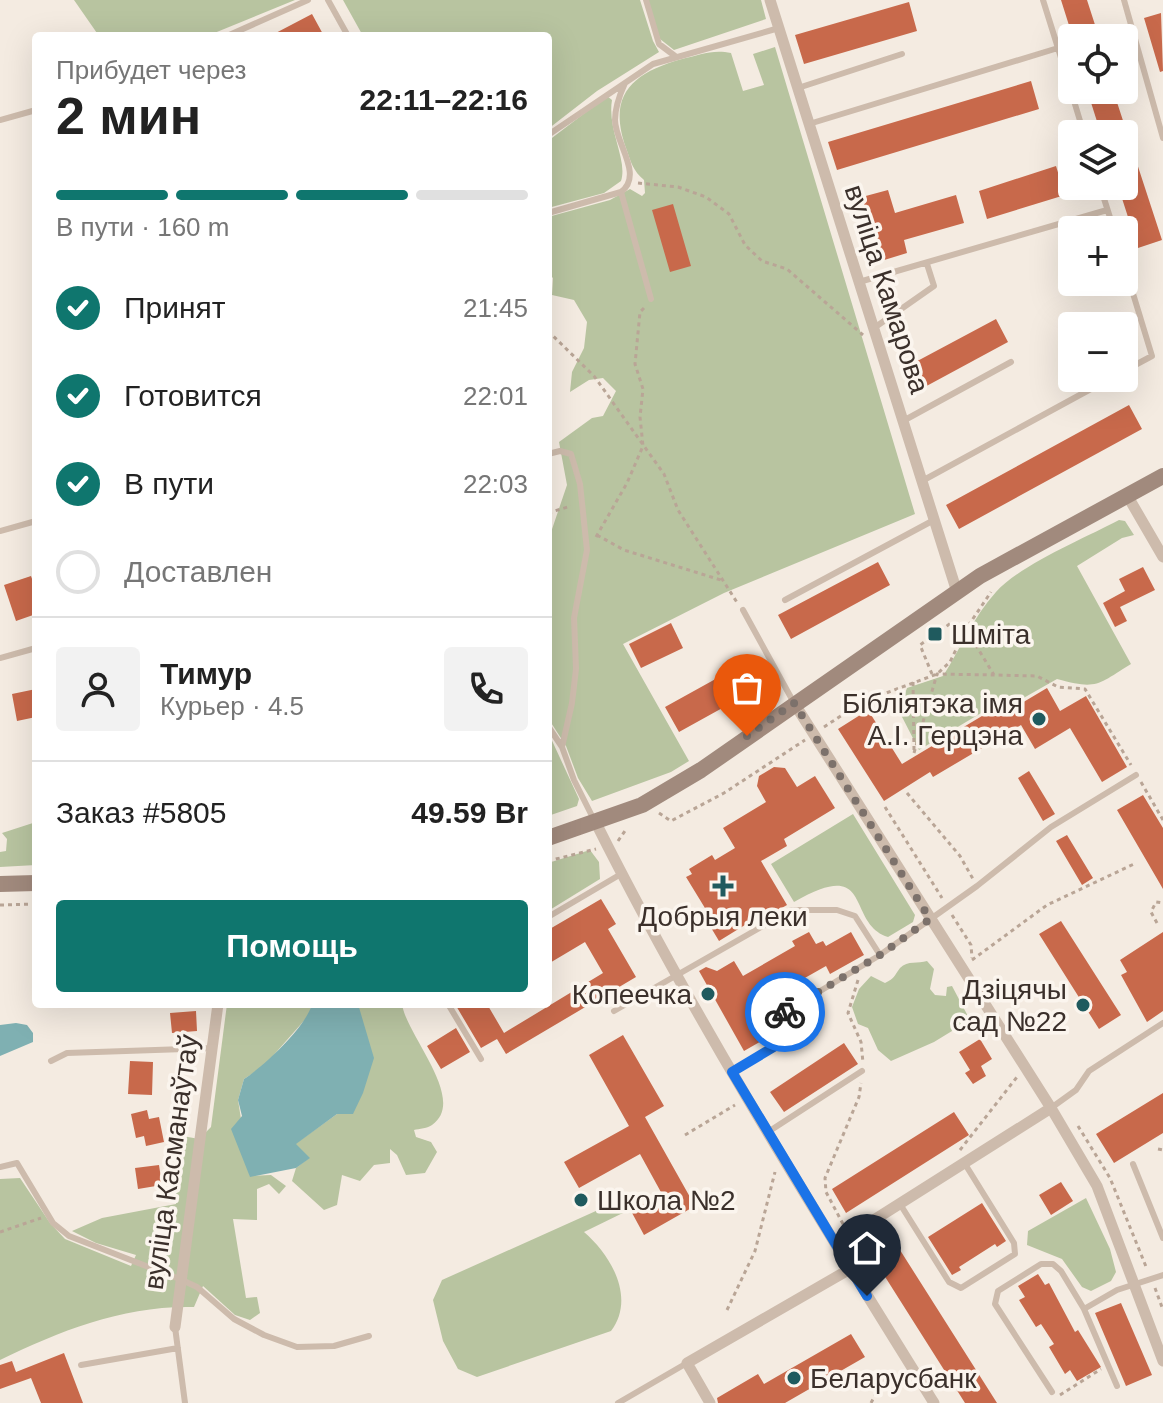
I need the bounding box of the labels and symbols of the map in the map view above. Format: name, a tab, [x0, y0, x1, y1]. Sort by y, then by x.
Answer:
street label: вуліца Камарова	[839, 181, 935, 398]
place label: Шміта	[951, 619, 1031, 650]
marker: Шміта	[926, 625, 944, 643]
pin	[713, 654, 781, 736]
place label: Бібліятэка імя А.І. Герцэна	[842, 688, 1023, 751]
marker: Бібліятэка імя А.І. Герцэна	[1030, 710, 1048, 728]
marker: Добрыя леки	[714, 877, 732, 895]
place label: Добрыя леки	[638, 901, 808, 932]
courier	[745, 972, 825, 1052]
place label: Дзіцячы сад №22	[952, 974, 1067, 1037]
place label: Копеечка	[572, 979, 692, 1010]
marker: Копеечка	[699, 985, 717, 1003]
marker: Дзіцячы сад №22	[1074, 996, 1092, 1014]
street label: вуліца Касманаўтаў	[138, 1032, 204, 1292]
place label: Школа №2	[597, 1185, 735, 1216]
marker: Школа №2	[572, 1191, 590, 1209]
pin	[833, 1214, 901, 1296]
place label: Беларусбанк	[810, 1363, 977, 1394]
marker: Беларусбанк	[785, 1369, 803, 1387]

